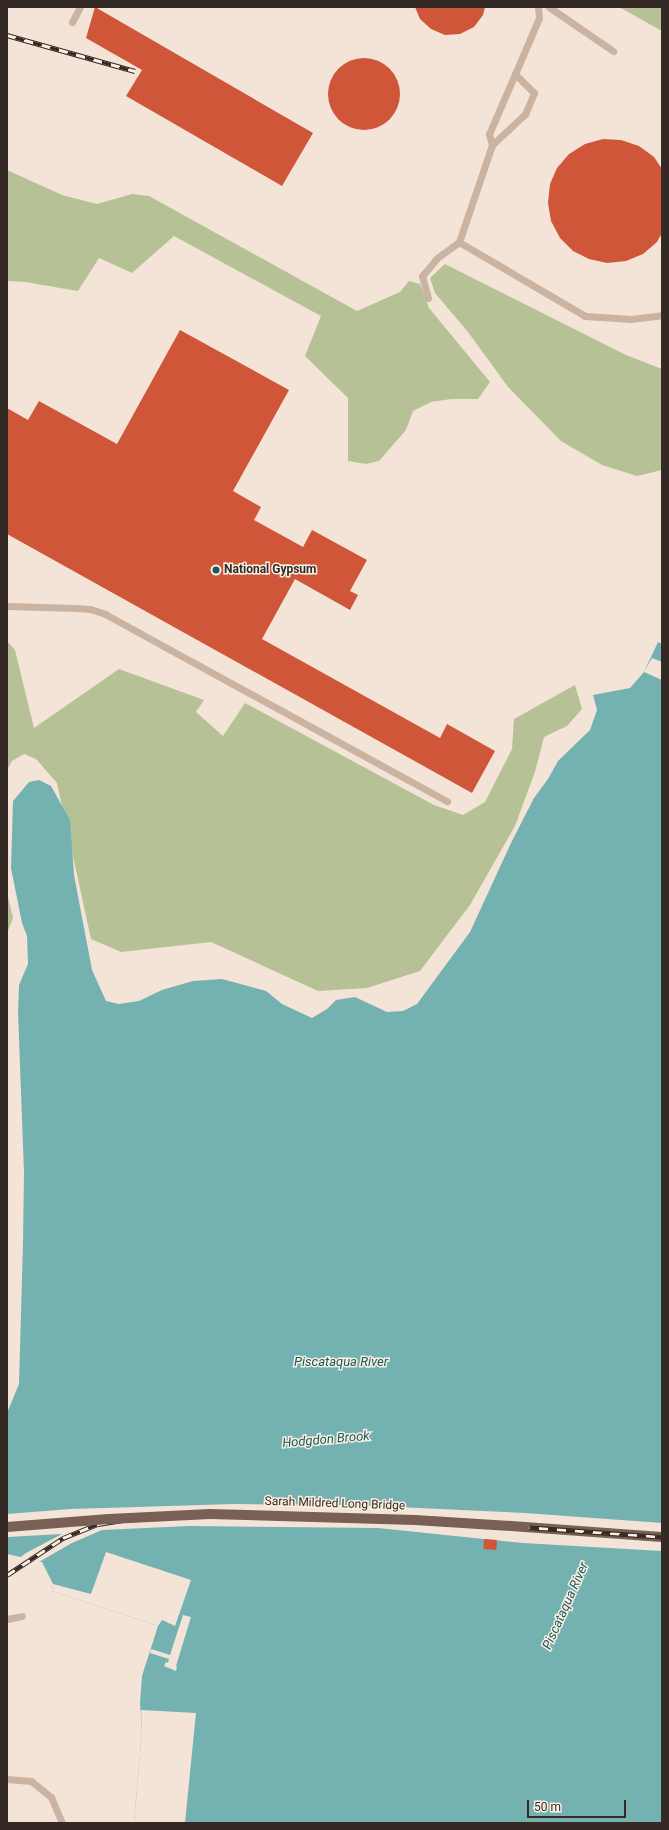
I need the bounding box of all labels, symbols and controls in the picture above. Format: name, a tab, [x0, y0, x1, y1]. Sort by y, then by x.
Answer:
place label: National Gypsum	[224, 563, 316, 577]
marker: National Gypsum	[211, 565, 221, 575]
water label: Piscataqua River	[294, 1354, 388, 1370]
water label: Hodgdon Brook	[282, 1428, 370, 1452]
street label: Sarah Mildred Long Bridge	[264, 1494, 406, 1514]
water label: Piscataqua River	[540, 1560, 592, 1652]
scale bar	[529, 1792, 628, 1818]
text: 50 m	[534, 1800, 561, 1814]

